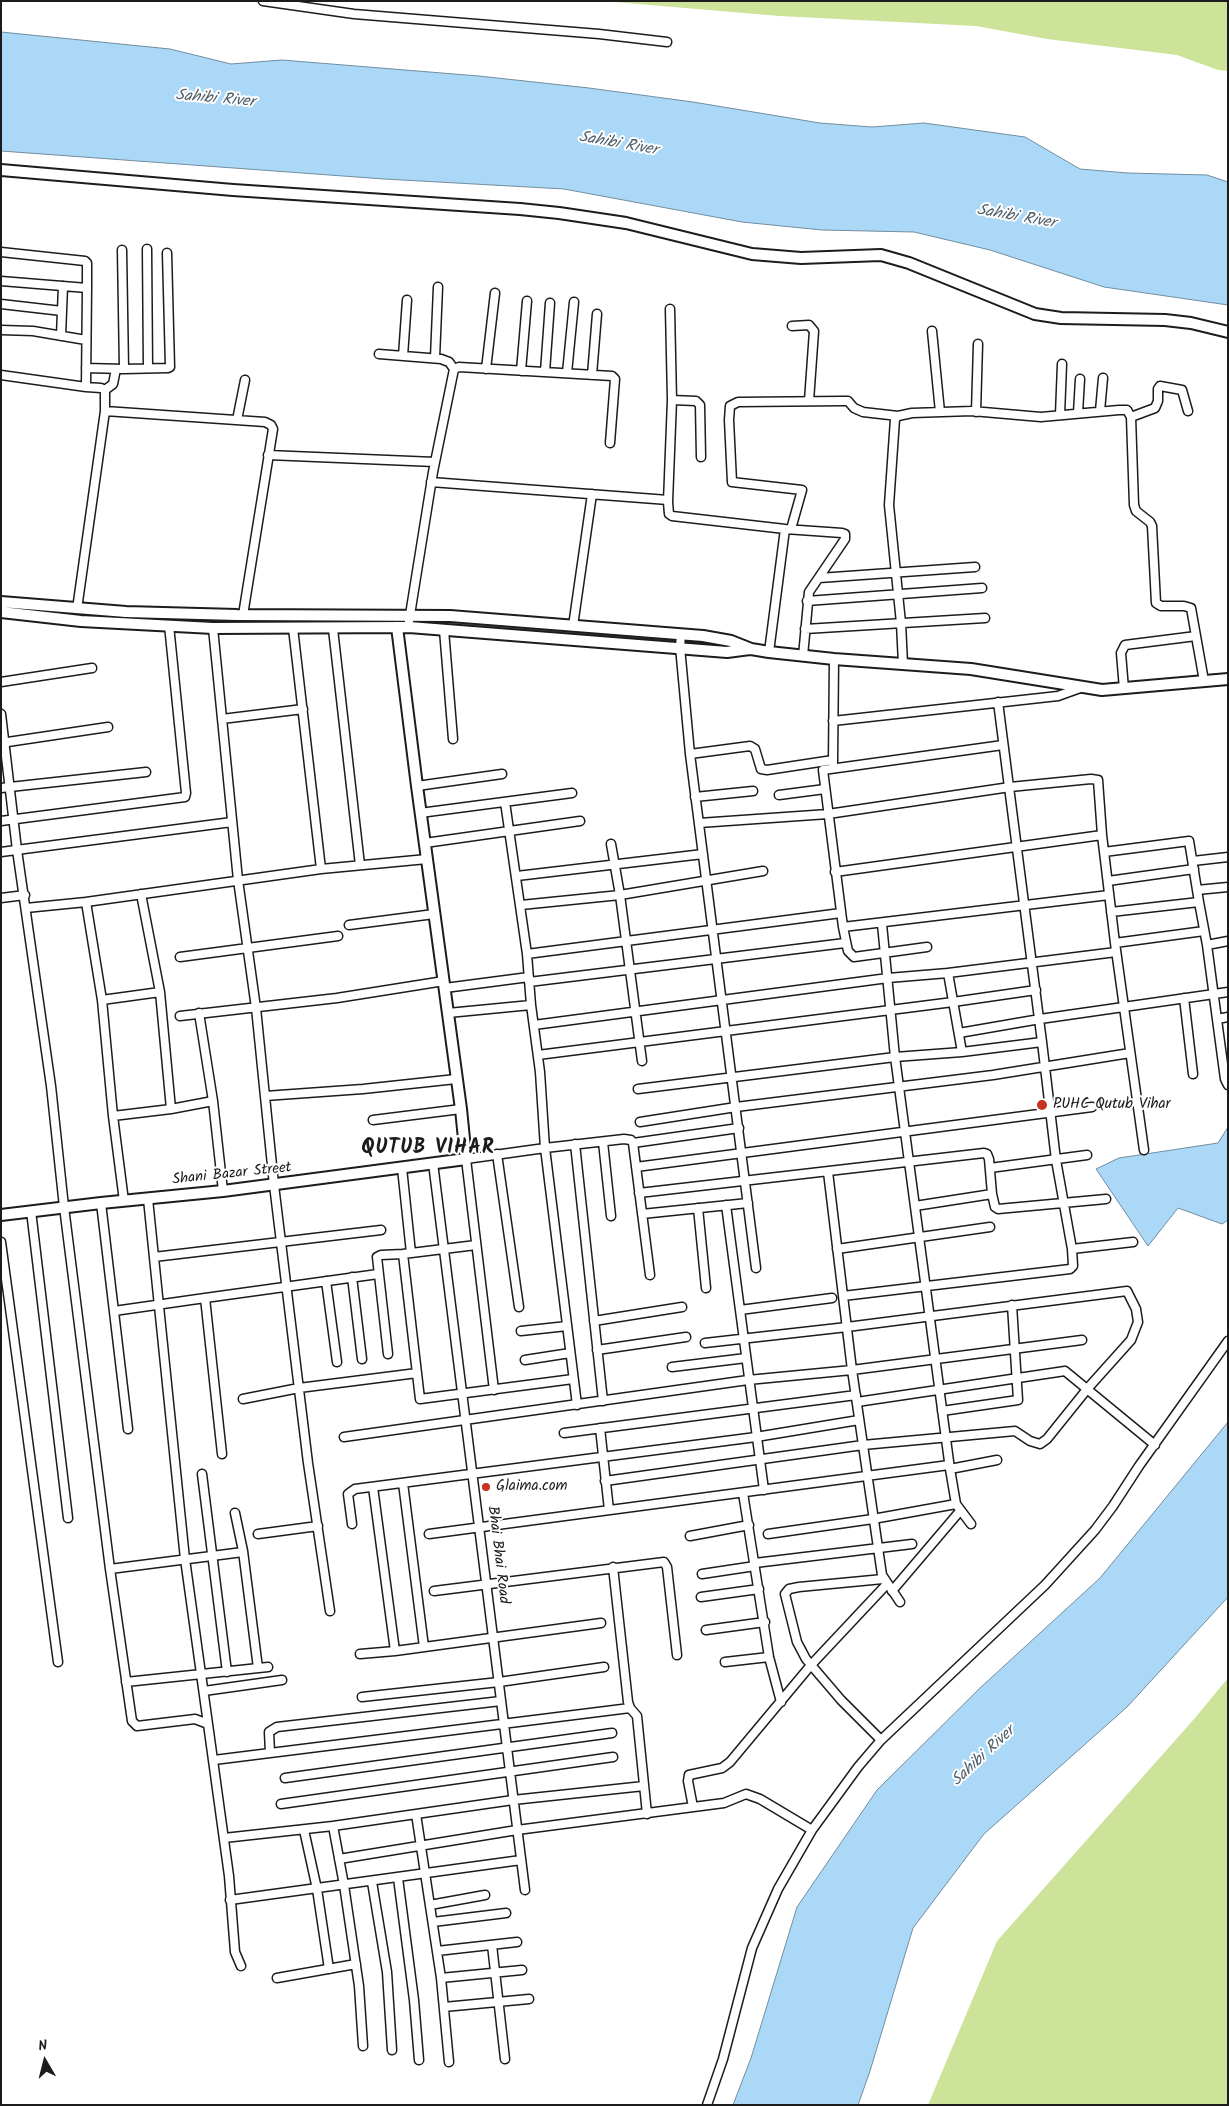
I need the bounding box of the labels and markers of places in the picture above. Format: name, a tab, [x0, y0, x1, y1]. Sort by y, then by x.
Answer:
place label: PUHC Qutub Vihar	[1053, 1096, 1170, 1114]
marker: PUHC Qutub Vihar	[1035, 1098, 1049, 1112]
place label: Glaima.com	[496, 1478, 567, 1496]
marker: Glaima.com	[480, 1481, 492, 1493]

